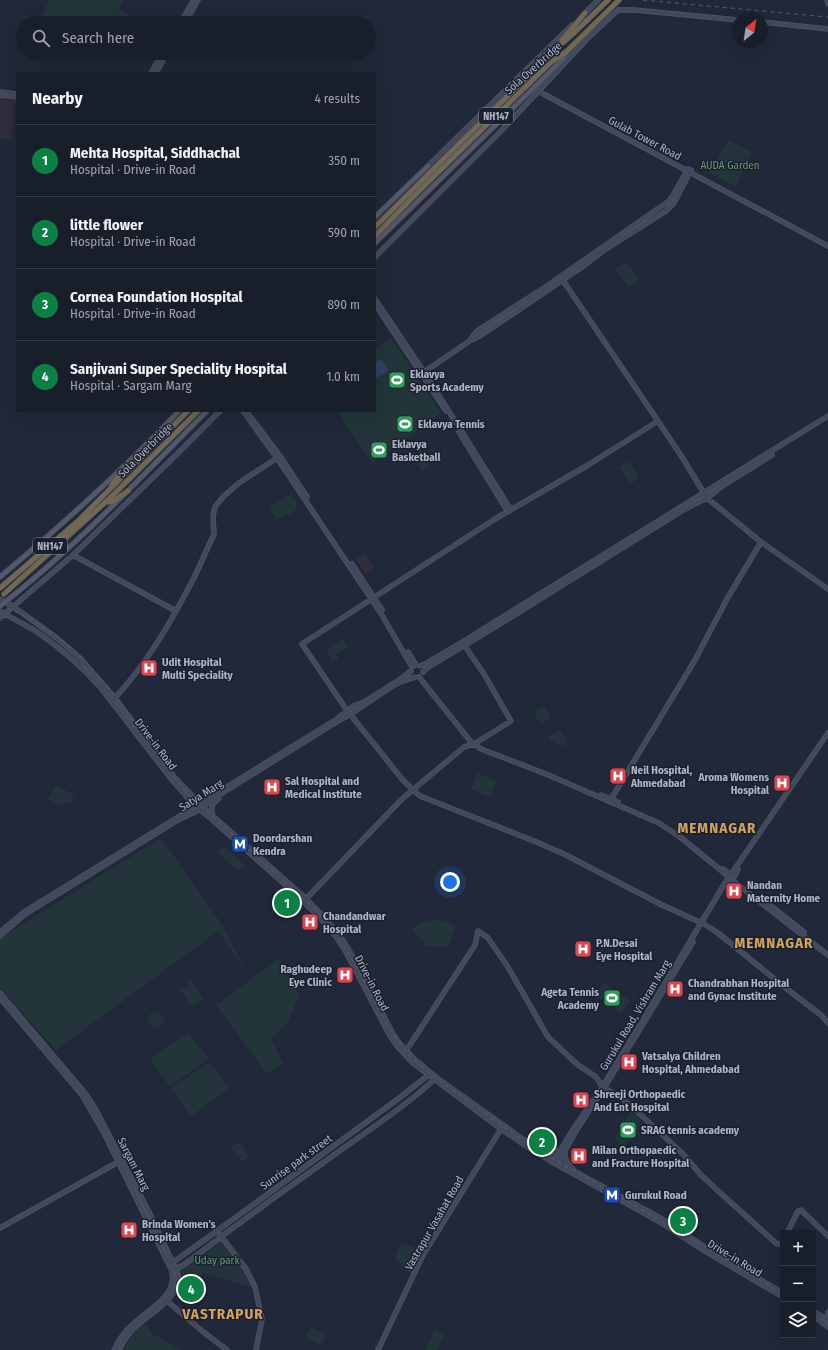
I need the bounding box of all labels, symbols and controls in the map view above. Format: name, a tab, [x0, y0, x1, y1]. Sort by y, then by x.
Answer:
north arrow	[732, 12, 768, 48]
search box	[16, 16, 376, 60]
icon: search	[30, 27, 52, 49]
text: Search here	[62, 29, 134, 47]
street label: Sola Overbridge	[502, 39, 564, 97]
text: Nearby	[32, 88, 83, 109]
text: 4 results	[314, 91, 360, 106]
road number: NH147	[479, 108, 513, 124]
street label: Gulab Tower Road	[606, 114, 684, 163]
text: Mehta Hospital, Siddhachal	[70, 144, 240, 162]
text: 1	[42, 153, 48, 168]
text: 350 m	[328, 153, 360, 168]
park label: AUDA Garden	[700, 159, 760, 172]
text: Hospital · Drive-in Road	[70, 162, 196, 177]
text: little flower	[70, 216, 143, 234]
text: 2	[42, 225, 48, 240]
text: 590 m	[328, 225, 360, 240]
text: Hospital · Drive-in Road	[70, 234, 196, 249]
text: Cornea Foundation Hospital	[70, 288, 243, 306]
text: 3	[42, 297, 48, 312]
text: 890 m	[328, 297, 360, 312]
text: Hospital · Drive-in Road	[70, 306, 196, 321]
text: Sanjivani Super Speciality Hospital	[70, 360, 287, 378]
place label: Eklavya Sports Academy	[410, 368, 485, 394]
text: 4	[42, 369, 48, 384]
text: 1.0 km	[326, 369, 360, 384]
sports icon: Eklavya Sports Academy	[387, 370, 407, 390]
text: Hospital · Sargam Marg	[70, 378, 192, 393]
sports icon: Eklavya Tennis	[395, 414, 415, 434]
place label: Eklavya Tennis	[418, 418, 485, 431]
street label: Sola Overbridge	[115, 420, 175, 480]
place label: Eklavya Basketball	[392, 438, 442, 464]
sports icon: Eklavya Basketball	[369, 440, 389, 460]
road number: NH147	[33, 538, 67, 554]
place label: Udit Hospital Multi Speciality	[162, 656, 234, 682]
hospital icon: Udit Hospital Multi Speciality	[139, 658, 159, 678]
street label: Drive-in Road	[132, 716, 179, 773]
place label: Neil Hospital, Ahmedabad	[630, 764, 693, 790]
hospital icon: Neil Hospital, Ahmedabad	[608, 766, 628, 786]
place label: Aroma Womens Hospital	[697, 771, 770, 797]
hospital icon: Aroma Womens Hospital	[772, 773, 792, 793]
place label: Sal Hospital and Medical Institute	[285, 775, 362, 801]
street label: Satya Marg	[177, 776, 226, 814]
hospital icon: Sal Hospital and Medical Institute	[262, 777, 282, 797]
district label: MEMNAGAR	[677, 819, 757, 837]
place label: Doordarshan Kendra	[253, 832, 312, 858]
metro station icon: Doordarshan Kendra	[230, 834, 250, 854]
your location	[440, 872, 460, 892]
place label: Nandan Maternity Home	[747, 879, 821, 905]
hospital icon: Nandan Maternity Home	[724, 881, 744, 901]
pin: 1	[274, 888, 300, 918]
place label: Chandandwar Hospital	[323, 910, 387, 936]
hospital icon: Chandandwar Hospital	[300, 912, 320, 932]
district label: MEMNAGAR	[734, 934, 814, 952]
place label: P.N.Desai Eye Hospital	[596, 937, 653, 963]
hospital icon: P.N.Desai Eye Hospital	[573, 939, 593, 959]
street label: Drive-in Road	[352, 953, 391, 1013]
street label: Gurukul Road, Vishram Marg	[597, 957, 674, 1073]
place label: Raghudeep Eye Clinic	[281, 963, 332, 989]
hospital icon: Raghudeep Eye Clinic	[335, 965, 355, 985]
place label: Chandrabhan Hospital and Gynac Institute	[688, 977, 790, 1003]
hospital icon: Chandrabhan Hospital and Gynac Institute	[665, 979, 685, 999]
place label: Ageta Tennis Academy	[540, 986, 600, 1012]
sports icon: Ageta Tennis Academy	[602, 988, 622, 1008]
place label: Vatsalya Children Hospital, Ahmedabad	[641, 1050, 740, 1076]
hospital icon: Vatsalya Children Hospital, Ahmedabad	[619, 1052, 639, 1072]
place label: Shreeji Orthopaedic And Ent Hospital	[593, 1088, 686, 1114]
hospital icon: Shreeji Orthopaedic And Ent Hospital	[571, 1090, 591, 1110]
sports icon: SRAG tennis academy	[618, 1120, 638, 1140]
place label: SRAG tennis academy	[641, 1124, 740, 1137]
pin: 2	[529, 1127, 555, 1157]
street label: Sunrise park street	[258, 1132, 335, 1193]
street label: Sargam Marg	[115, 1135, 153, 1194]
place label: Milan Orthopaedic and Fracture Hospital	[592, 1144, 690, 1170]
hospital icon: Milan Orthopaedic and Fracture Hospital	[569, 1146, 589, 1166]
street label: Vastrapur Vasahat Road	[402, 1174, 467, 1273]
metro station icon: Gurukul Road	[602, 1185, 622, 1205]
place label: Gurukul Road	[625, 1189, 687, 1202]
pin: 3	[670, 1206, 696, 1236]
place label: Brinda Women's Hospital	[142, 1218, 216, 1244]
hospital icon: Brinda Women's Hospital	[119, 1220, 139, 1240]
map controls	[780, 1230, 816, 1338]
button: +	[780, 1230, 816, 1266]
street label: Drive-in Road	[705, 1237, 764, 1280]
park label: Uday park	[194, 1254, 240, 1267]
button: −	[780, 1266, 816, 1302]
pin: 4	[178, 1274, 204, 1304]
button: layers	[780, 1302, 816, 1338]
district label: VASTRAPUR	[181, 1305, 264, 1323]

